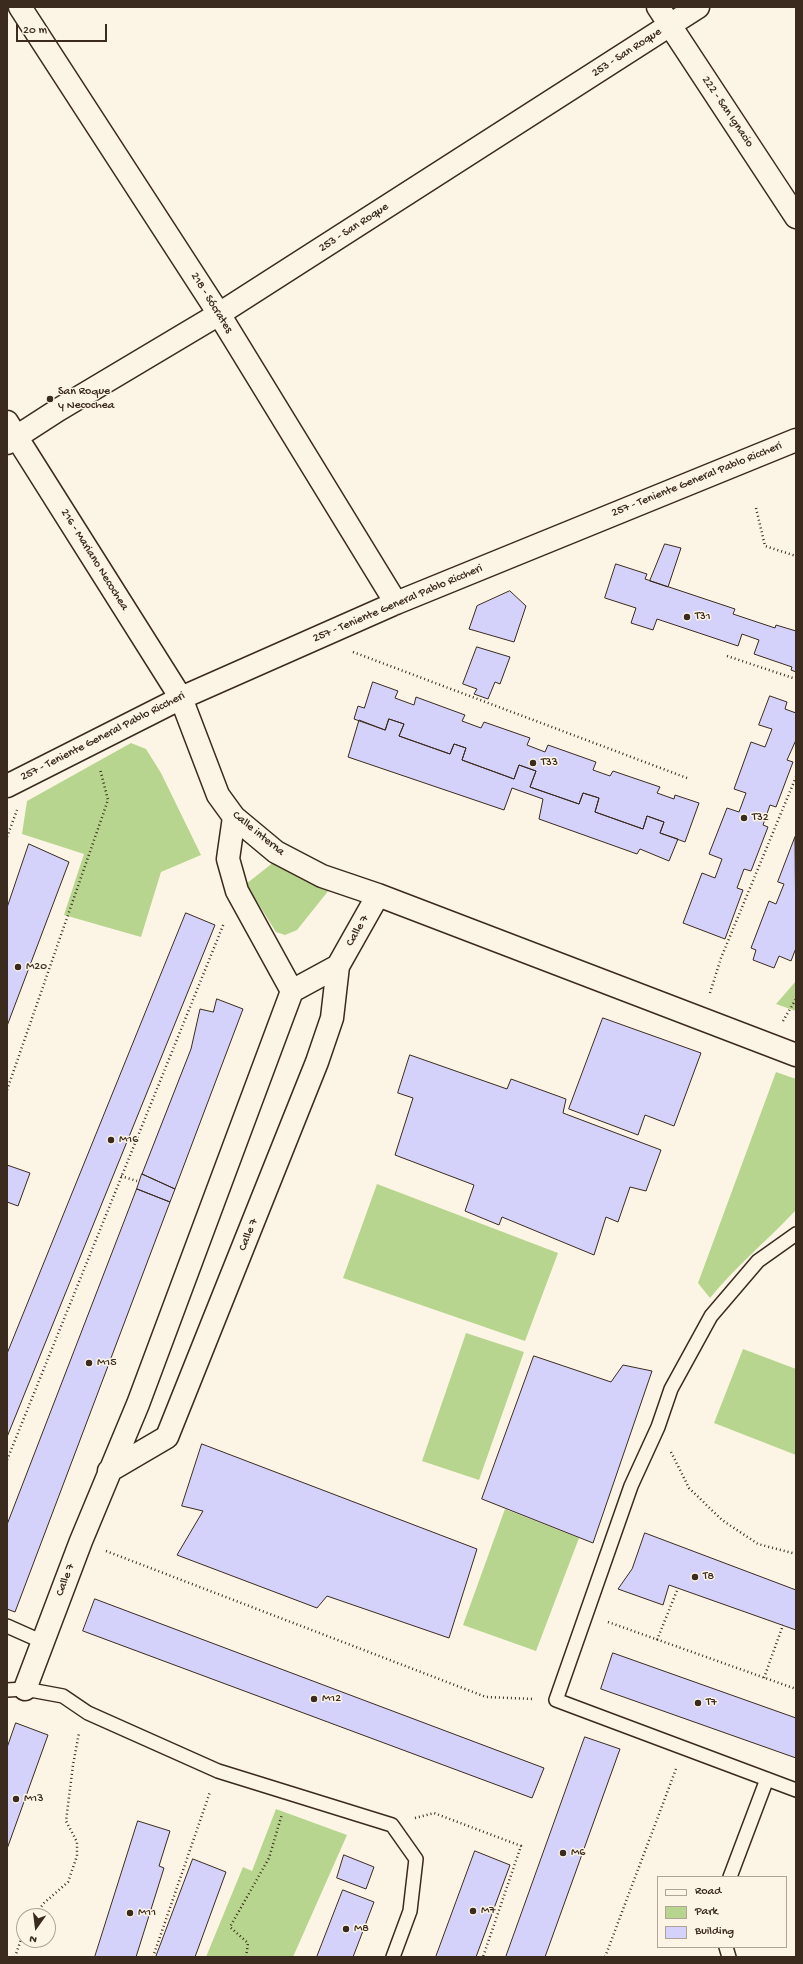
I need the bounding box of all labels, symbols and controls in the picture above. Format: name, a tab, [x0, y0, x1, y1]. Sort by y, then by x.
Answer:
scale bar	[18, 16, 109, 42]
text: 20 m	[23, 24, 47, 38]
street label: 253 - San Roque	[589, 25, 665, 81]
street label: 222 - San Ignacio	[698, 74, 756, 150]
street label: 253 - San Roque	[316, 200, 392, 256]
street label: 218 - Sócrates	[187, 270, 235, 336]
place label: San Roque y Necochea	[58, 385, 114, 413]
marker: San Roque y Necochea	[45, 394, 55, 404]
street label: 257 - Teniente General Pablo Riccheri	[610, 439, 784, 521]
street label: 216 - Mariano Necochea	[57, 506, 131, 614]
street label: 257 - Teniente General Pablo Riccheri	[311, 562, 485, 646]
place label: T31	[695, 610, 711, 624]
marker: T31	[682, 612, 692, 622]
street label: 257 - Teniente General Pablo Riccheri	[18, 689, 188, 785]
place label: T33	[541, 756, 558, 770]
marker: T33	[528, 758, 538, 768]
street label: Calle interna	[229, 808, 287, 860]
place label: T32	[752, 811, 769, 825]
marker: T32	[739, 813, 749, 823]
street label: Calle 7	[343, 913, 373, 949]
place label: M20	[26, 960, 47, 974]
marker: M20	[13, 962, 23, 972]
place label: M16	[119, 1133, 138, 1147]
marker: M16	[106, 1135, 116, 1145]
street label: Calle 7	[236, 1217, 262, 1253]
place label: M15	[97, 1356, 116, 1370]
marker: M15	[84, 1358, 94, 1368]
street label: Calle 7	[53, 1562, 79, 1598]
place label: T8	[703, 1570, 714, 1584]
marker: T8	[690, 1572, 700, 1582]
place label: M12	[322, 1692, 341, 1706]
marker: M12	[309, 1694, 319, 1704]
place label: T7	[706, 1696, 717, 1710]
marker: T7	[693, 1698, 703, 1708]
place label: M13	[24, 1792, 43, 1806]
marker: M13	[11, 1794, 21, 1804]
place label: M6	[571, 1846, 585, 1860]
marker: M6	[558, 1848, 568, 1858]
legend	[657, 1876, 787, 1948]
text: Road	[695, 1885, 721, 1899]
place label: M7	[481, 1904, 496, 1918]
text: Park	[695, 1905, 718, 1919]
place label: M11	[138, 1906, 156, 1920]
marker: M7	[468, 1906, 478, 1916]
north arrow	[16, 1908, 56, 1948]
marker: M11	[125, 1908, 135, 1918]
place label: M8	[354, 1922, 369, 1936]
marker: M8	[341, 1924, 351, 1934]
text: Building	[695, 1925, 734, 1939]
text: N	[28, 1932, 38, 1945]

